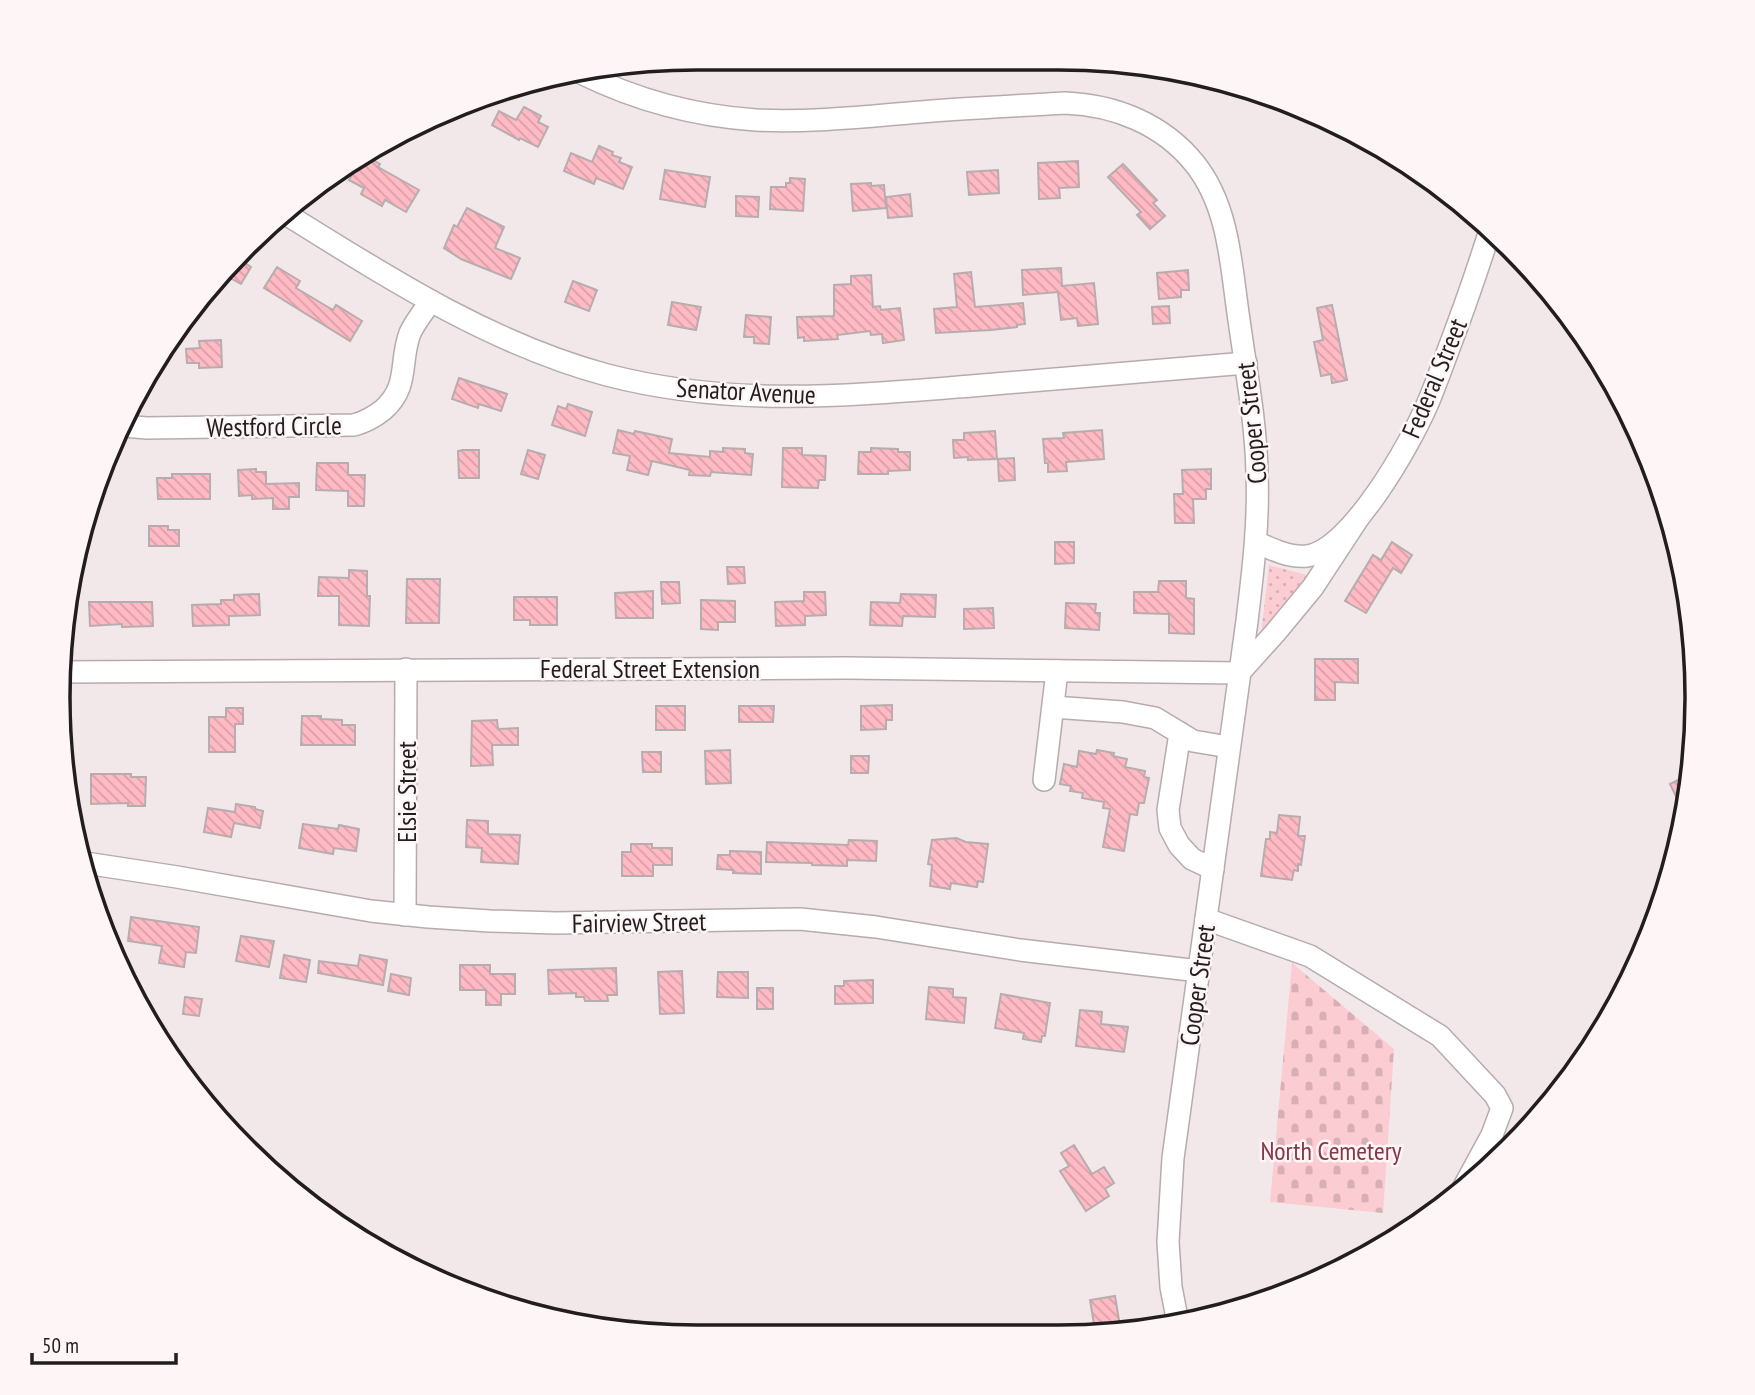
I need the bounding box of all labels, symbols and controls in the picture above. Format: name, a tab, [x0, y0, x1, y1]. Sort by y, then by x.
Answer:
street label: Federal Street	[1394, 313, 1474, 443]
street label: Cooper Street	[1228, 361, 1274, 485]
street label: Senator Avenue	[675, 371, 817, 411]
street label: Westford Circle	[206, 408, 342, 444]
street label: Federal Street Extension	[540, 652, 760, 685]
street label: Elsie Street	[390, 741, 423, 843]
street label: Fairview Street	[572, 904, 706, 940]
street label: Cooper Street	[1172, 922, 1222, 1048]
park label: North Cemetery	[1260, 1134, 1402, 1167]
scale bar	[32, 1322, 175, 1366]
text: 50 m	[42, 1332, 79, 1359]

